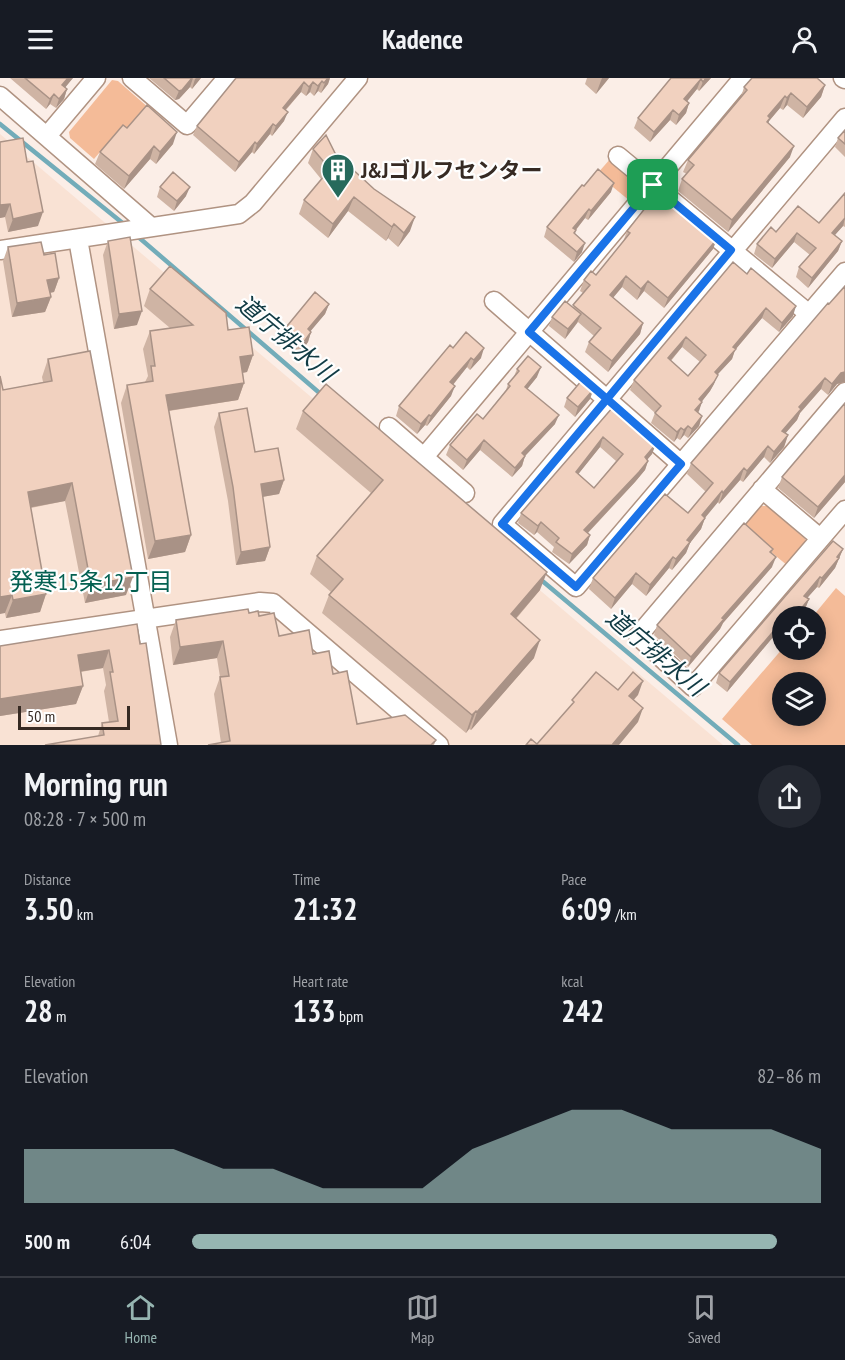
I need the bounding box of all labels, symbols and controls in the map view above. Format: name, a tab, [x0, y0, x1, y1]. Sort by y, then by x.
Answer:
text: Kadence	[382, 22, 463, 56]
icon: menu	[24, 23, 57, 56]
icon: person	[788, 23, 821, 56]
building icon: J&Jゴルフセンター	[320, 152, 356, 199]
place label: J&Jゴルフセンター	[360, 156, 542, 184]
pin	[627, 159, 678, 210]
icon: arrive	[636, 168, 669, 201]
water label: 道庁排水川	[230, 288, 344, 390]
district label: 発寒15条12丁目	[9, 566, 173, 597]
water label: 道庁排水川	[600, 602, 714, 704]
map controls	[772, 606, 826, 726]
button: locate	[772, 606, 826, 660]
button: layers	[772, 672, 826, 726]
scale bar	[18, 703, 130, 730]
text: 50 m	[27, 706, 55, 726]
text: Morning run	[24, 762, 168, 805]
button: share	[758, 765, 821, 828]
text: 08:28 · 7 × 500 m	[24, 806, 146, 832]
text: Distance	[24, 869, 71, 889]
text: Time	[293, 869, 320, 889]
text: Pace	[561, 869, 587, 889]
text: 3.50	[24, 889, 73, 928]
text: 21:32	[293, 889, 358, 928]
text: 6:09	[561, 889, 612, 928]
text: km	[73, 904, 93, 924]
text: /km	[612, 904, 637, 924]
text: Elevation	[24, 971, 75, 991]
text: Heart rate	[293, 971, 348, 991]
text: kcal	[561, 971, 583, 991]
text: 28	[24, 991, 53, 1030]
text: 133	[293, 991, 336, 1030]
text: 242	[561, 991, 604, 1030]
text: m	[53, 1006, 67, 1026]
text: bpm	[336, 1006, 363, 1026]
text: Elevation	[24, 1063, 88, 1089]
text: 82–86 m	[757, 1063, 821, 1089]
text: 500 m	[24, 1229, 70, 1255]
text: 6:04	[120, 1229, 151, 1255]
tab: Home	[124, 1291, 157, 1347]
tab: Map	[406, 1291, 439, 1347]
tab: Saved	[688, 1291, 721, 1347]

